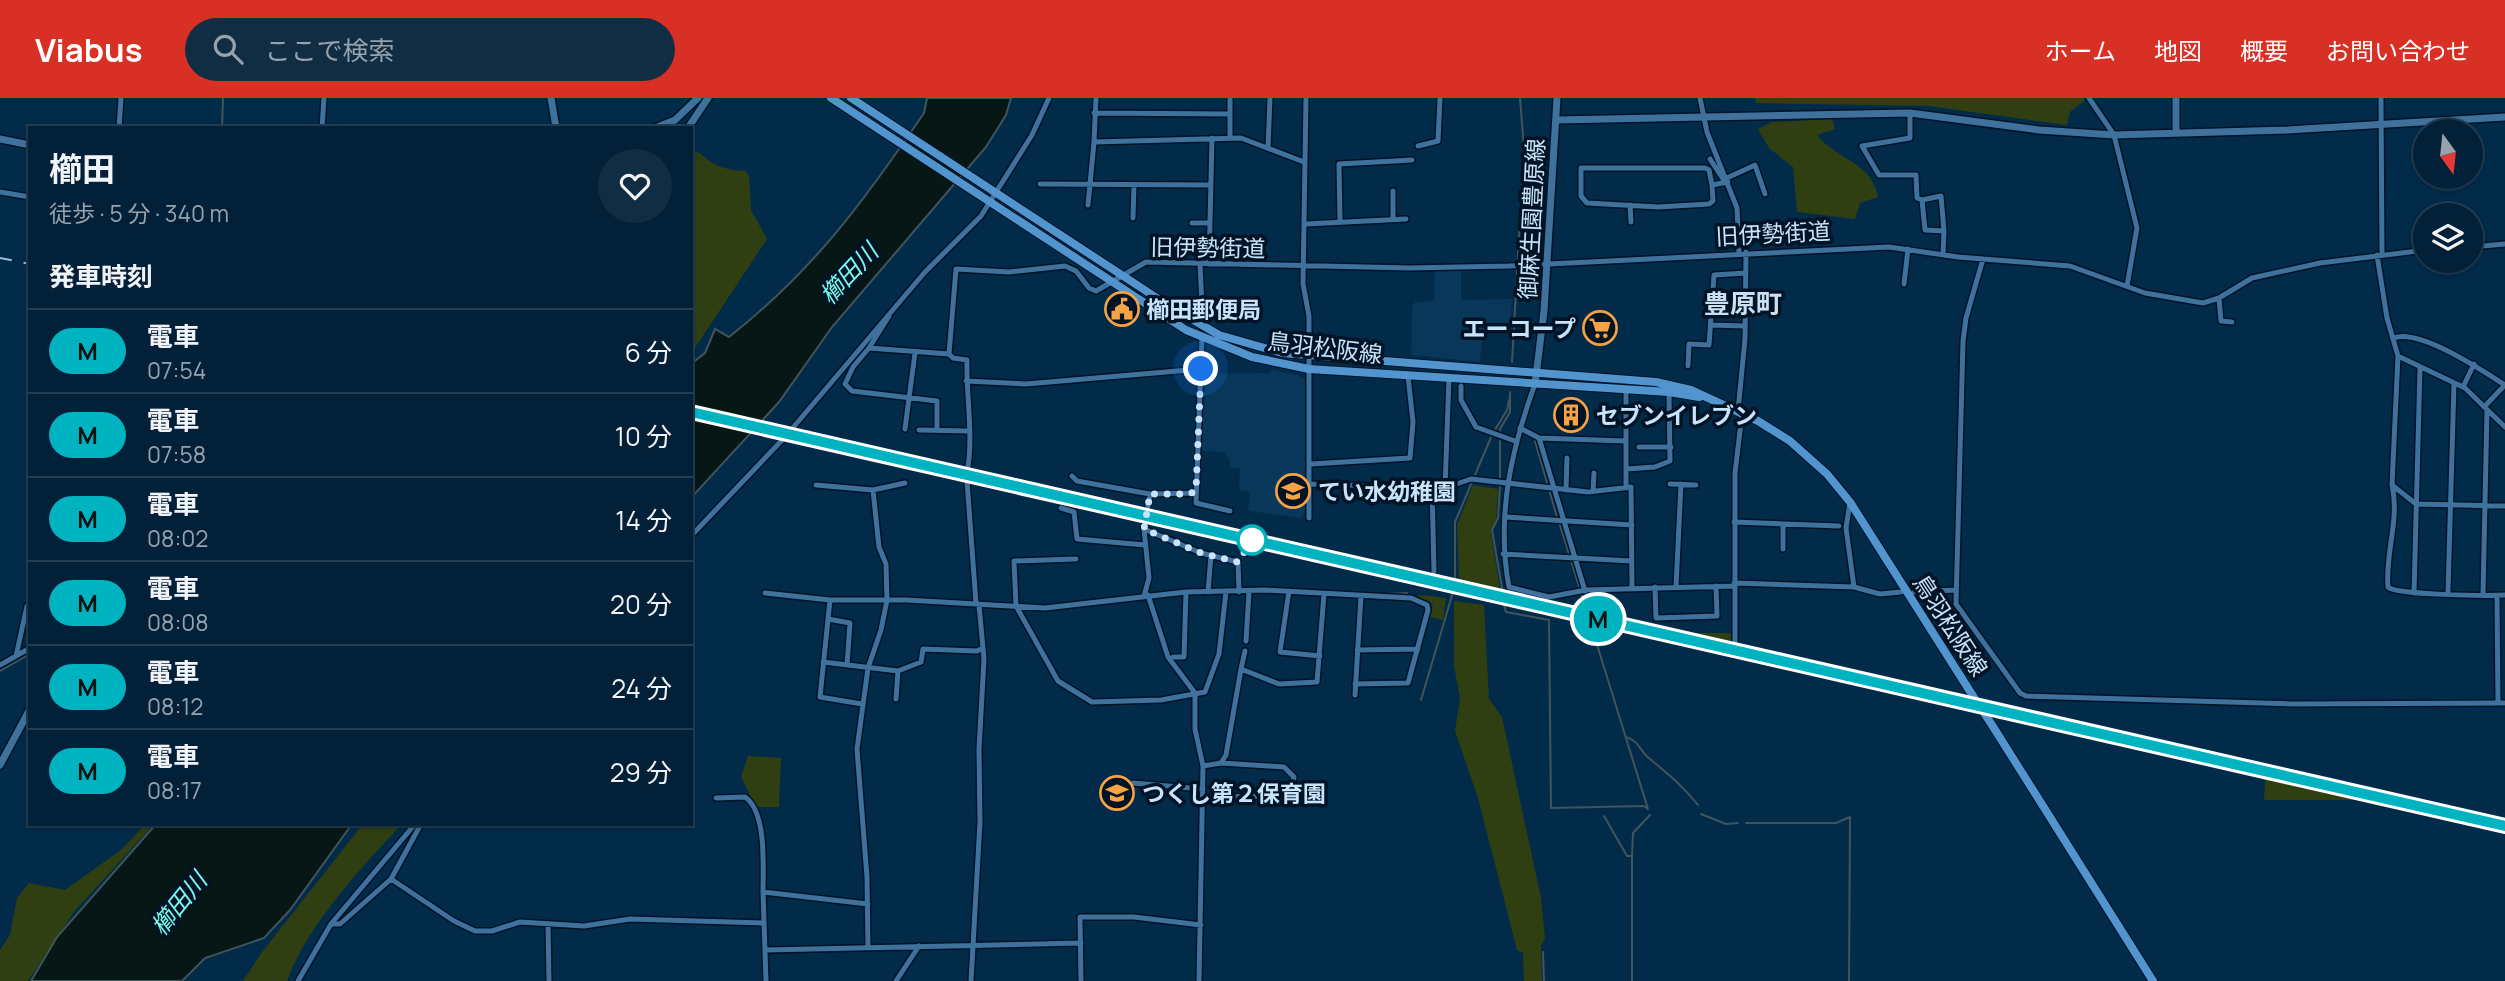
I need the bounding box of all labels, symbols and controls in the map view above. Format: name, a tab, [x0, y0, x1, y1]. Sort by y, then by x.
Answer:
search box	[185, 18, 675, 81]
text: Viabus	[35, 27, 143, 72]
icon: search	[209, 30, 247, 68]
text: ここで検索	[265, 32, 395, 68]
text: ホーム	[2045, 34, 2116, 67]
text: 地図	[2154, 34, 2202, 67]
text: 概要	[2240, 34, 2288, 67]
text: お問い合わせ	[2326, 34, 2470, 67]
north arrow	[2413, 119, 2483, 189]
map controls	[2413, 119, 2483, 273]
street label: 御麻生園豊原線	[1511, 138, 1551, 300]
text: 櫛田	[49, 146, 115, 191]
button: heart	[598, 149, 672, 223]
text: 徒歩 · 5 分 · 340 m	[49, 197, 229, 229]
button: layers	[2413, 203, 2483, 273]
street label: 旧伊勢街道	[1715, 214, 1831, 252]
street label: 旧伊勢街道	[1150, 230, 1266, 264]
water label: 櫛田川	[811, 233, 887, 311]
text: 発車時刻	[49, 258, 153, 294]
district label: 豊原町	[1704, 285, 1782, 321]
public building icon: 櫛田郵便局	[1103, 290, 1141, 328]
place label: 櫛田郵便局	[1146, 293, 1261, 325]
supermarket icon: エーコープ	[1581, 309, 1619, 347]
place label: エーコープ	[1462, 312, 1576, 344]
text: 電車	[147, 318, 199, 354]
street label: 鳥羽松阪線	[1266, 324, 1384, 370]
text: M	[77, 334, 98, 367]
text: 6 分	[625, 334, 672, 370]
your location	[1183, 351, 1218, 386]
text: 07:54	[147, 354, 206, 386]
building icon: セブンイレブン	[1552, 396, 1590, 434]
place label: セブンイレブン	[1596, 399, 1757, 431]
text: 電車	[147, 402, 199, 438]
text: M	[77, 418, 98, 451]
text: 10 分	[615, 418, 672, 454]
text: 07:58	[147, 438, 206, 470]
school or university icon: てい水幼稚園	[1274, 472, 1312, 510]
place label: てい水幼稚園	[1318, 475, 1456, 507]
text: 電車	[147, 486, 199, 522]
text: M	[77, 502, 98, 535]
text: 14 分	[615, 502, 672, 538]
text: 08:02	[147, 522, 208, 554]
unlabelled marker	[1237, 525, 1267, 555]
street label: 鳥羽松阪線	[1906, 568, 1996, 682]
text: 電車	[147, 570, 199, 606]
text: M	[77, 586, 98, 619]
text: 20 分	[610, 586, 672, 622]
line badge: M	[1575, 596, 1621, 642]
text: M	[1588, 602, 1608, 635]
text: 08:08	[147, 606, 209, 638]
text: 電車	[147, 654, 199, 690]
text: M	[77, 670, 98, 703]
text: 24 分	[611, 670, 672, 706]
text: 08:12	[147, 690, 203, 722]
text: 電車	[147, 738, 199, 774]
text: M	[77, 754, 98, 787]
text: 29 分	[610, 754, 672, 790]
text: 08:17	[147, 774, 202, 806]
school or university icon: つくし第２保育園	[1098, 774, 1136, 812]
place label: つくし第２保育園	[1142, 777, 1326, 809]
water label: 櫛田川	[143, 862, 215, 941]

